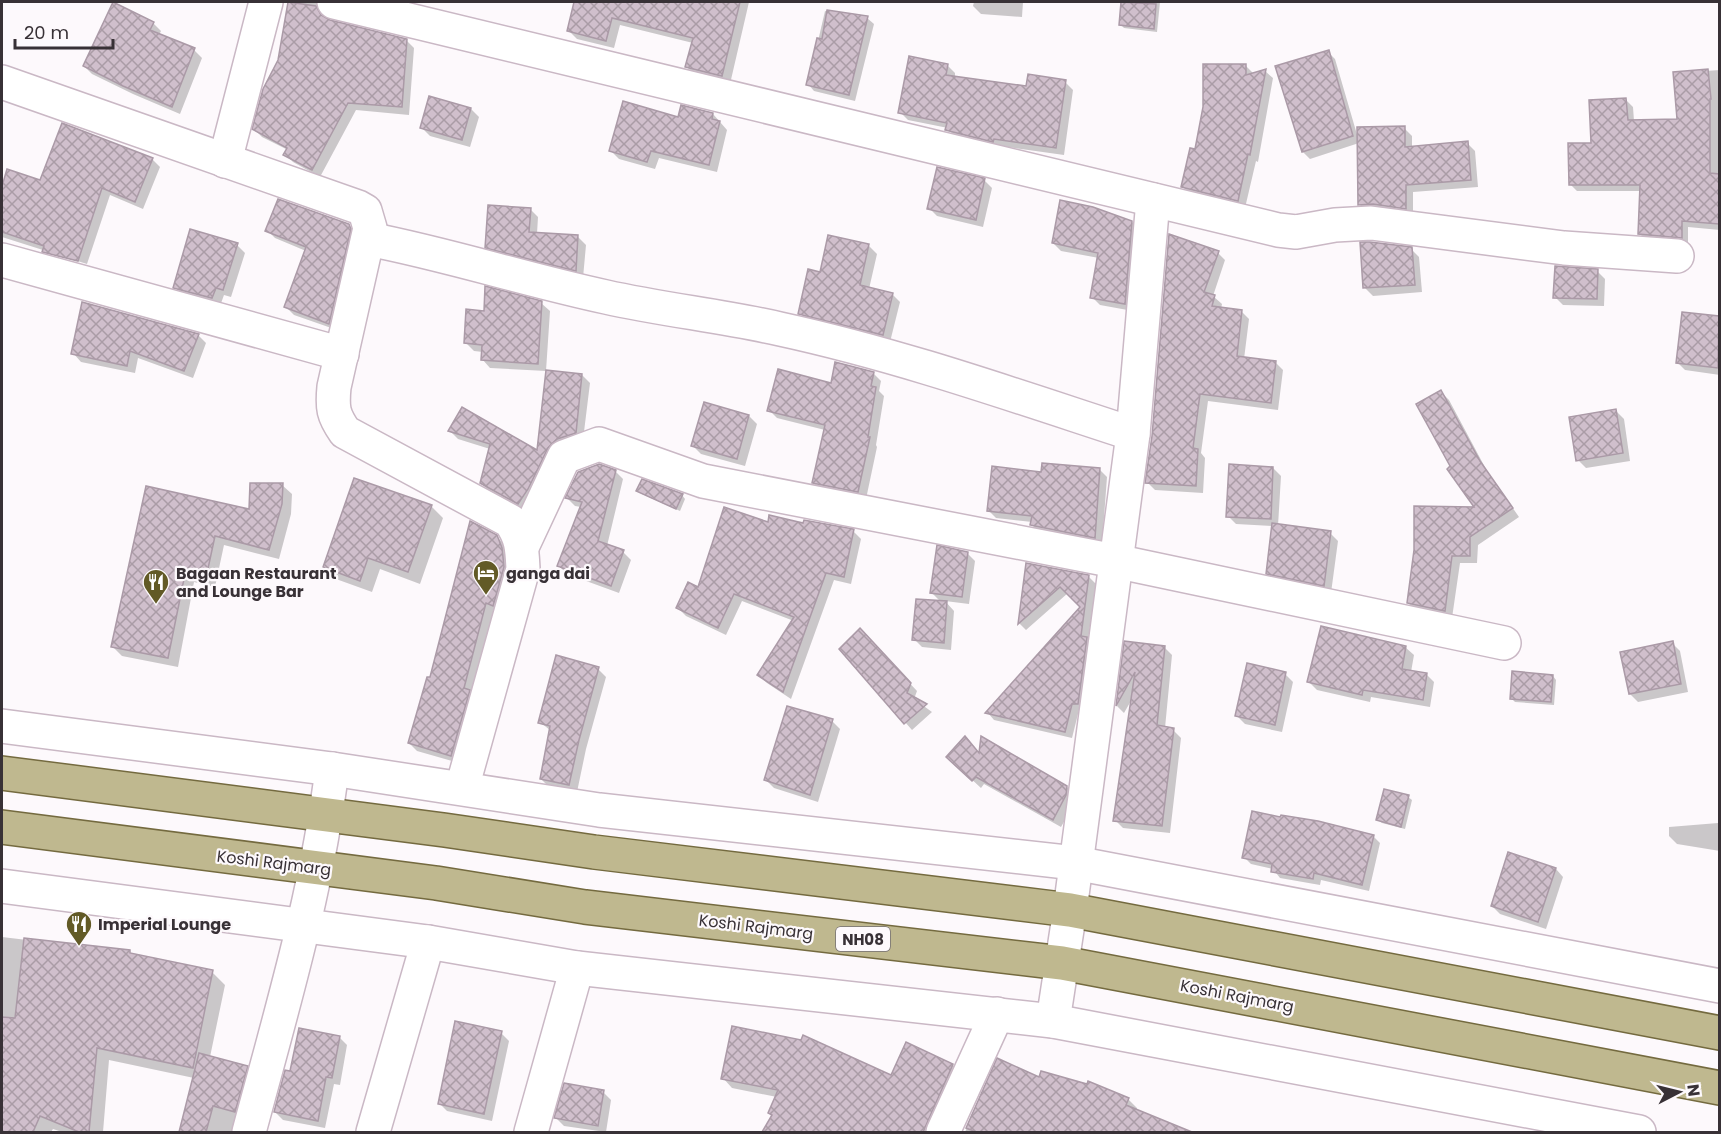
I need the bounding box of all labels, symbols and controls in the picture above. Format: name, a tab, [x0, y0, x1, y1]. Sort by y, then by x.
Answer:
scale bar	[15, 12, 112, 50]
text: 20 m	[24, 20, 69, 45]
hotel icon: ganga dai	[471, 558, 501, 596]
place label: Bagaan Restaurant and Lounge Bar	[176, 562, 337, 603]
place label: ganga dai	[506, 562, 590, 585]
restaurant icon: Bagaan Restaurant and Lounge Bar	[141, 567, 171, 605]
street label: Koshi Rajmarg	[215, 845, 333, 881]
restaurant icon: Imperial Lounge	[64, 909, 94, 947]
street label: Koshi Rajmarg	[697, 909, 815, 945]
place label: Imperial Lounge	[98, 913, 231, 936]
road number: NH08	[836, 927, 890, 951]
street label: Koshi Rajmarg	[1178, 974, 1296, 1018]
north arrow	[1649, 1062, 1709, 1122]
text: N	[1681, 1083, 1706, 1098]

